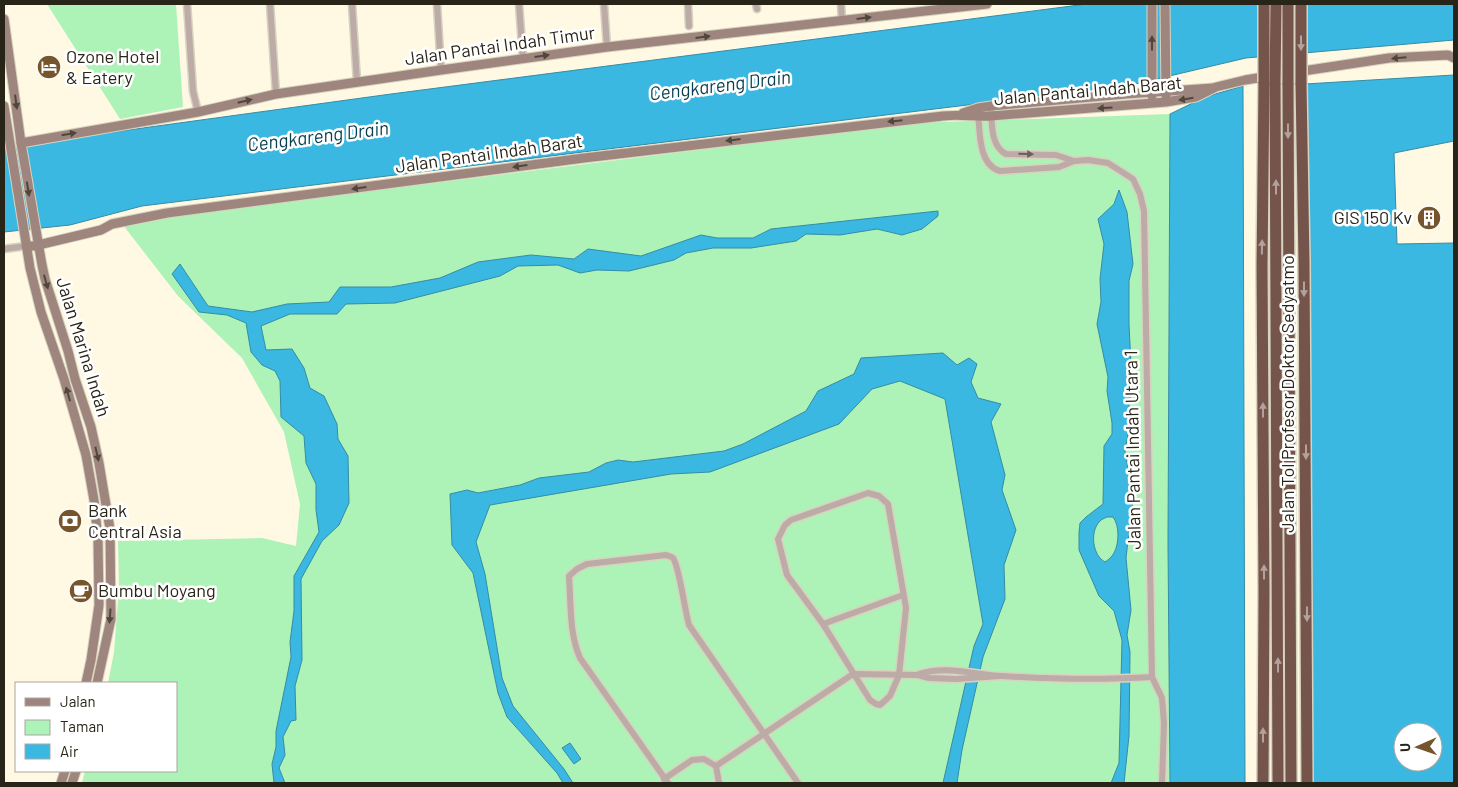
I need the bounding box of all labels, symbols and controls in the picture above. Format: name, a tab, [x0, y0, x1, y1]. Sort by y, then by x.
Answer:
one-way arrow	[857, 14, 873, 22]
street label: Jalan Pantai Indah Timur	[403, 21, 597, 69]
one-way arrow	[695, 33, 711, 41]
one-way arrow	[1148, 35, 1156, 51]
one-way arrow	[1297, 36, 1305, 52]
place label: Ozone Hotel & Eatery	[66, 45, 159, 88]
one-way arrow	[534, 52, 550, 60]
hotel icon: Ozone Hotel & Eatery	[36, 54, 62, 80]
one-way arrow	[1391, 54, 1407, 62]
water label: Cengkareng Drain	[648, 64, 792, 105]
street label: Jalan Pantai Indah Barat	[993, 71, 1183, 109]
one-way arrow	[12, 94, 20, 110]
one-way arrow	[1177, 95, 1193, 103]
one-way arrow	[238, 97, 253, 105]
one-way arrow	[1096, 104, 1112, 112]
water label: Cengkareng Drain	[246, 115, 390, 156]
one-way arrow	[887, 117, 903, 125]
one-way arrow	[1284, 124, 1292, 140]
street label: Jalan Pantai Indah Barat	[394, 129, 584, 177]
one-way arrow	[61, 130, 77, 138]
one-way arrow	[725, 136, 741, 144]
one-way arrow	[1018, 150, 1034, 158]
one-way arrow	[512, 162, 528, 170]
one-way arrow	[1272, 179, 1280, 195]
one-way arrow	[25, 181, 33, 197]
one-way arrow	[351, 184, 367, 192]
building icon: GIS 150 Kv	[1416, 205, 1442, 231]
place label: GIS 150 Kv	[1334, 206, 1412, 228]
one-way arrow	[1258, 239, 1266, 255]
street label: Jalan Tol Profesor Doktor Sedyatmo	[1276, 255, 1298, 533]
one-way arrow	[42, 274, 50, 289]
street label: Jalan Marina Indah	[52, 274, 116, 419]
one-way arrow	[1300, 281, 1308, 297]
street label: Jalan Pantai Indah Utara 1	[1119, 350, 1145, 550]
one-way arrow	[64, 387, 72, 402]
one-way arrow	[1258, 401, 1266, 417]
one-way arrow	[1302, 444, 1310, 460]
one-way arrow	[93, 447, 101, 462]
place label: Bank Central Asia	[88, 499, 182, 542]
bank icon: Bank Central Asia	[57, 508, 83, 534]
one-way arrow	[1259, 564, 1267, 580]
cafe icon: Bumbu Moyang	[68, 578, 94, 604]
place label: Bumbu Moyang	[98, 579, 216, 601]
one-way arrow	[1303, 606, 1311, 622]
one-way arrow	[106, 608, 114, 624]
one-way arrow	[1274, 656, 1282, 672]
legend	[15, 682, 178, 772]
text: Jalan	[60, 692, 96, 710]
text: Taman	[60, 717, 104, 735]
north arrow	[1393, 722, 1443, 772]
one-way arrow	[1259, 726, 1267, 742]
text: Air	[60, 742, 79, 760]
text: U	[1396, 743, 1413, 752]

